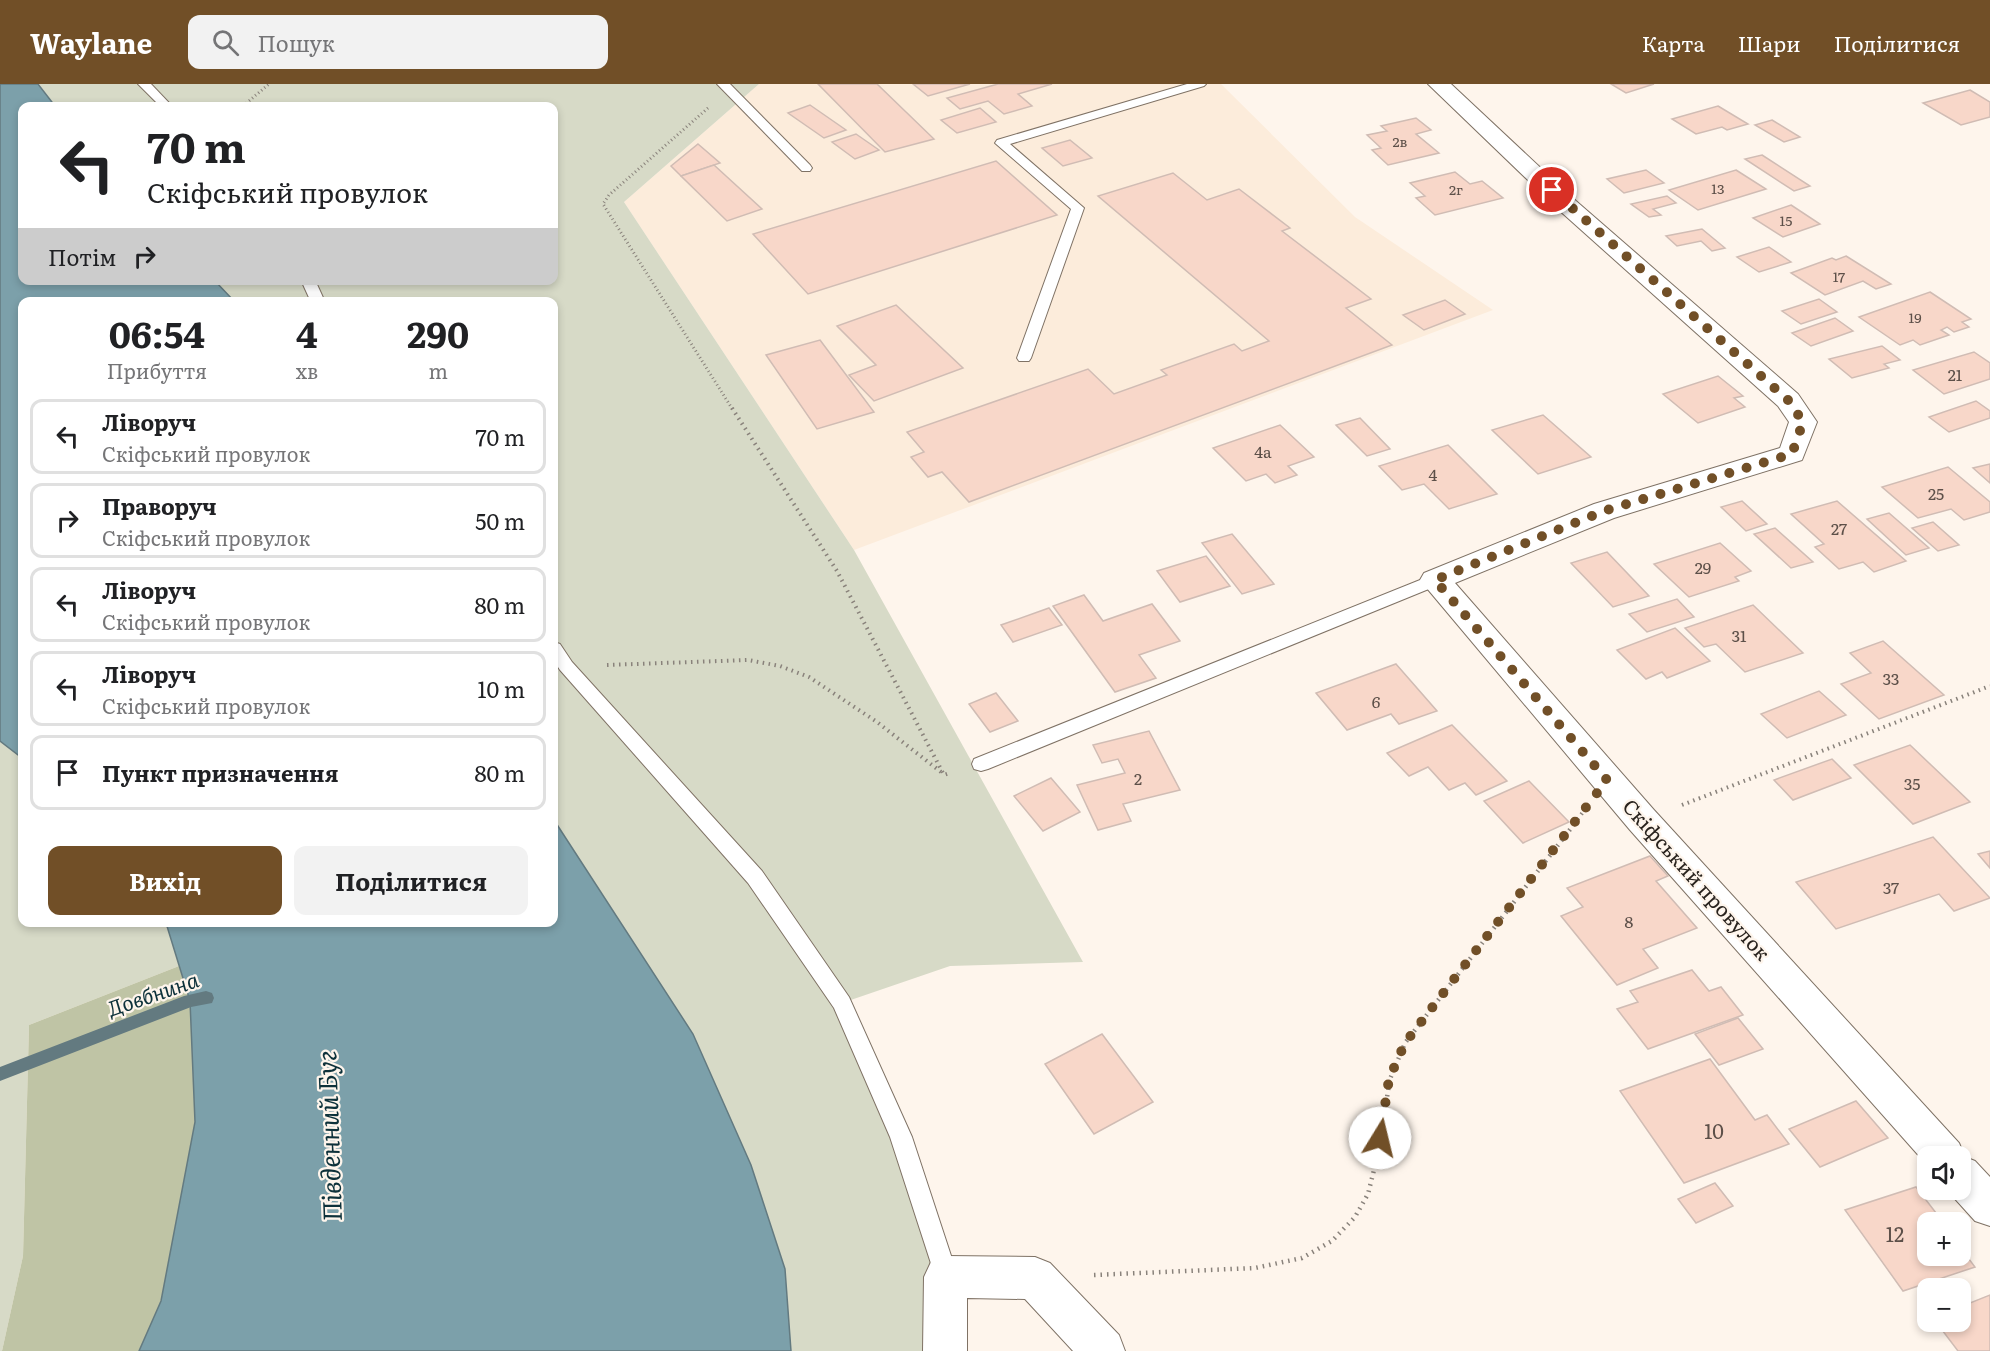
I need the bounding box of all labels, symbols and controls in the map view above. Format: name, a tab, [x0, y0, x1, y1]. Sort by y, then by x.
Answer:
search box	[188, 15, 608, 69]
text: Waylane	[30, 21, 152, 63]
icon: search	[209, 26, 242, 59]
text: Пошук	[257, 26, 335, 59]
text: Карта	[1642, 27, 1705, 58]
text: Шари	[1738, 27, 1801, 58]
text: Поділитися	[1834, 27, 1960, 58]
text: 70 m	[147, 114, 246, 176]
icon: left	[48, 126, 126, 204]
house number: 2в	[1393, 131, 1408, 151]
pin	[1526, 164, 1577, 215]
text: Скіфський провулок	[147, 171, 428, 211]
icon: arrive	[1535, 173, 1568, 206]
house number: 13	[1711, 178, 1725, 198]
house number: 2г	[1449, 179, 1463, 199]
house number: 15	[1780, 210, 1792, 230]
text: Потім	[48, 240, 116, 273]
icon: right	[128, 240, 161, 273]
house number: 17	[1833, 266, 1845, 286]
text: 06:54	[109, 306, 205, 359]
text: 4	[296, 306, 318, 359]
text: 290	[407, 306, 469, 359]
house number: 19	[1908, 307, 1922, 327]
text: Прибуття	[107, 355, 207, 385]
text: хв	[296, 355, 318, 385]
text: m	[428, 355, 448, 385]
house number: 21	[1948, 362, 1963, 386]
text: Ліворуч	[102, 405, 196, 438]
icon: left	[51, 420, 84, 453]
text: 70 m	[475, 420, 525, 453]
text: Скіфський провулок	[102, 438, 310, 468]
house number: 4а	[1254, 439, 1272, 463]
house number: 4	[1429, 462, 1438, 486]
house number: 25	[1928, 481, 1944, 505]
text: Праворуч	[102, 489, 217, 522]
icon: right	[51, 504, 84, 537]
text: 50 m	[475, 504, 525, 537]
house number: 27	[1831, 516, 1847, 540]
text: Скіфський провулок	[102, 522, 310, 552]
house number: 29	[1695, 555, 1711, 579]
text: Ліворуч	[102, 573, 196, 606]
icon: left	[51, 588, 84, 621]
text: 80 m	[474, 588, 525, 621]
text: Скіфський провулок	[102, 606, 310, 636]
house number: 31	[1731, 623, 1747, 647]
text: Ліворуч	[102, 657, 196, 690]
house number: 33	[1883, 666, 1899, 690]
icon: left	[51, 672, 84, 705]
text: 10 m	[478, 672, 525, 705]
house number: 6	[1372, 689, 1381, 713]
text: Скіфський провулок	[102, 690, 310, 720]
icon: arrive	[51, 756, 84, 789]
text: Пункт призначення	[102, 756, 339, 789]
text: 80 m	[474, 756, 525, 789]
house number: 2	[1134, 766, 1142, 790]
house number: 35	[1904, 771, 1920, 795]
street label: Скіфський провулок	[1617, 791, 1778, 966]
button: Вихід	[48, 846, 282, 915]
button: Поділитися	[294, 846, 528, 915]
house number: 37	[1883, 875, 1899, 899]
house number: 8	[1625, 909, 1634, 933]
water label: Довбнина	[102, 963, 202, 1023]
water label: Південний Буг	[305, 1050, 350, 1222]
position arrow	[1348, 1106, 1412, 1170]
house number: 10	[1704, 1115, 1724, 1145]
map controls	[1917, 1146, 1971, 1332]
button: sound	[1917, 1146, 1971, 1200]
button: +	[1917, 1212, 1971, 1266]
house number: 12	[1886, 1218, 1904, 1248]
button: −	[1917, 1278, 1971, 1332]

